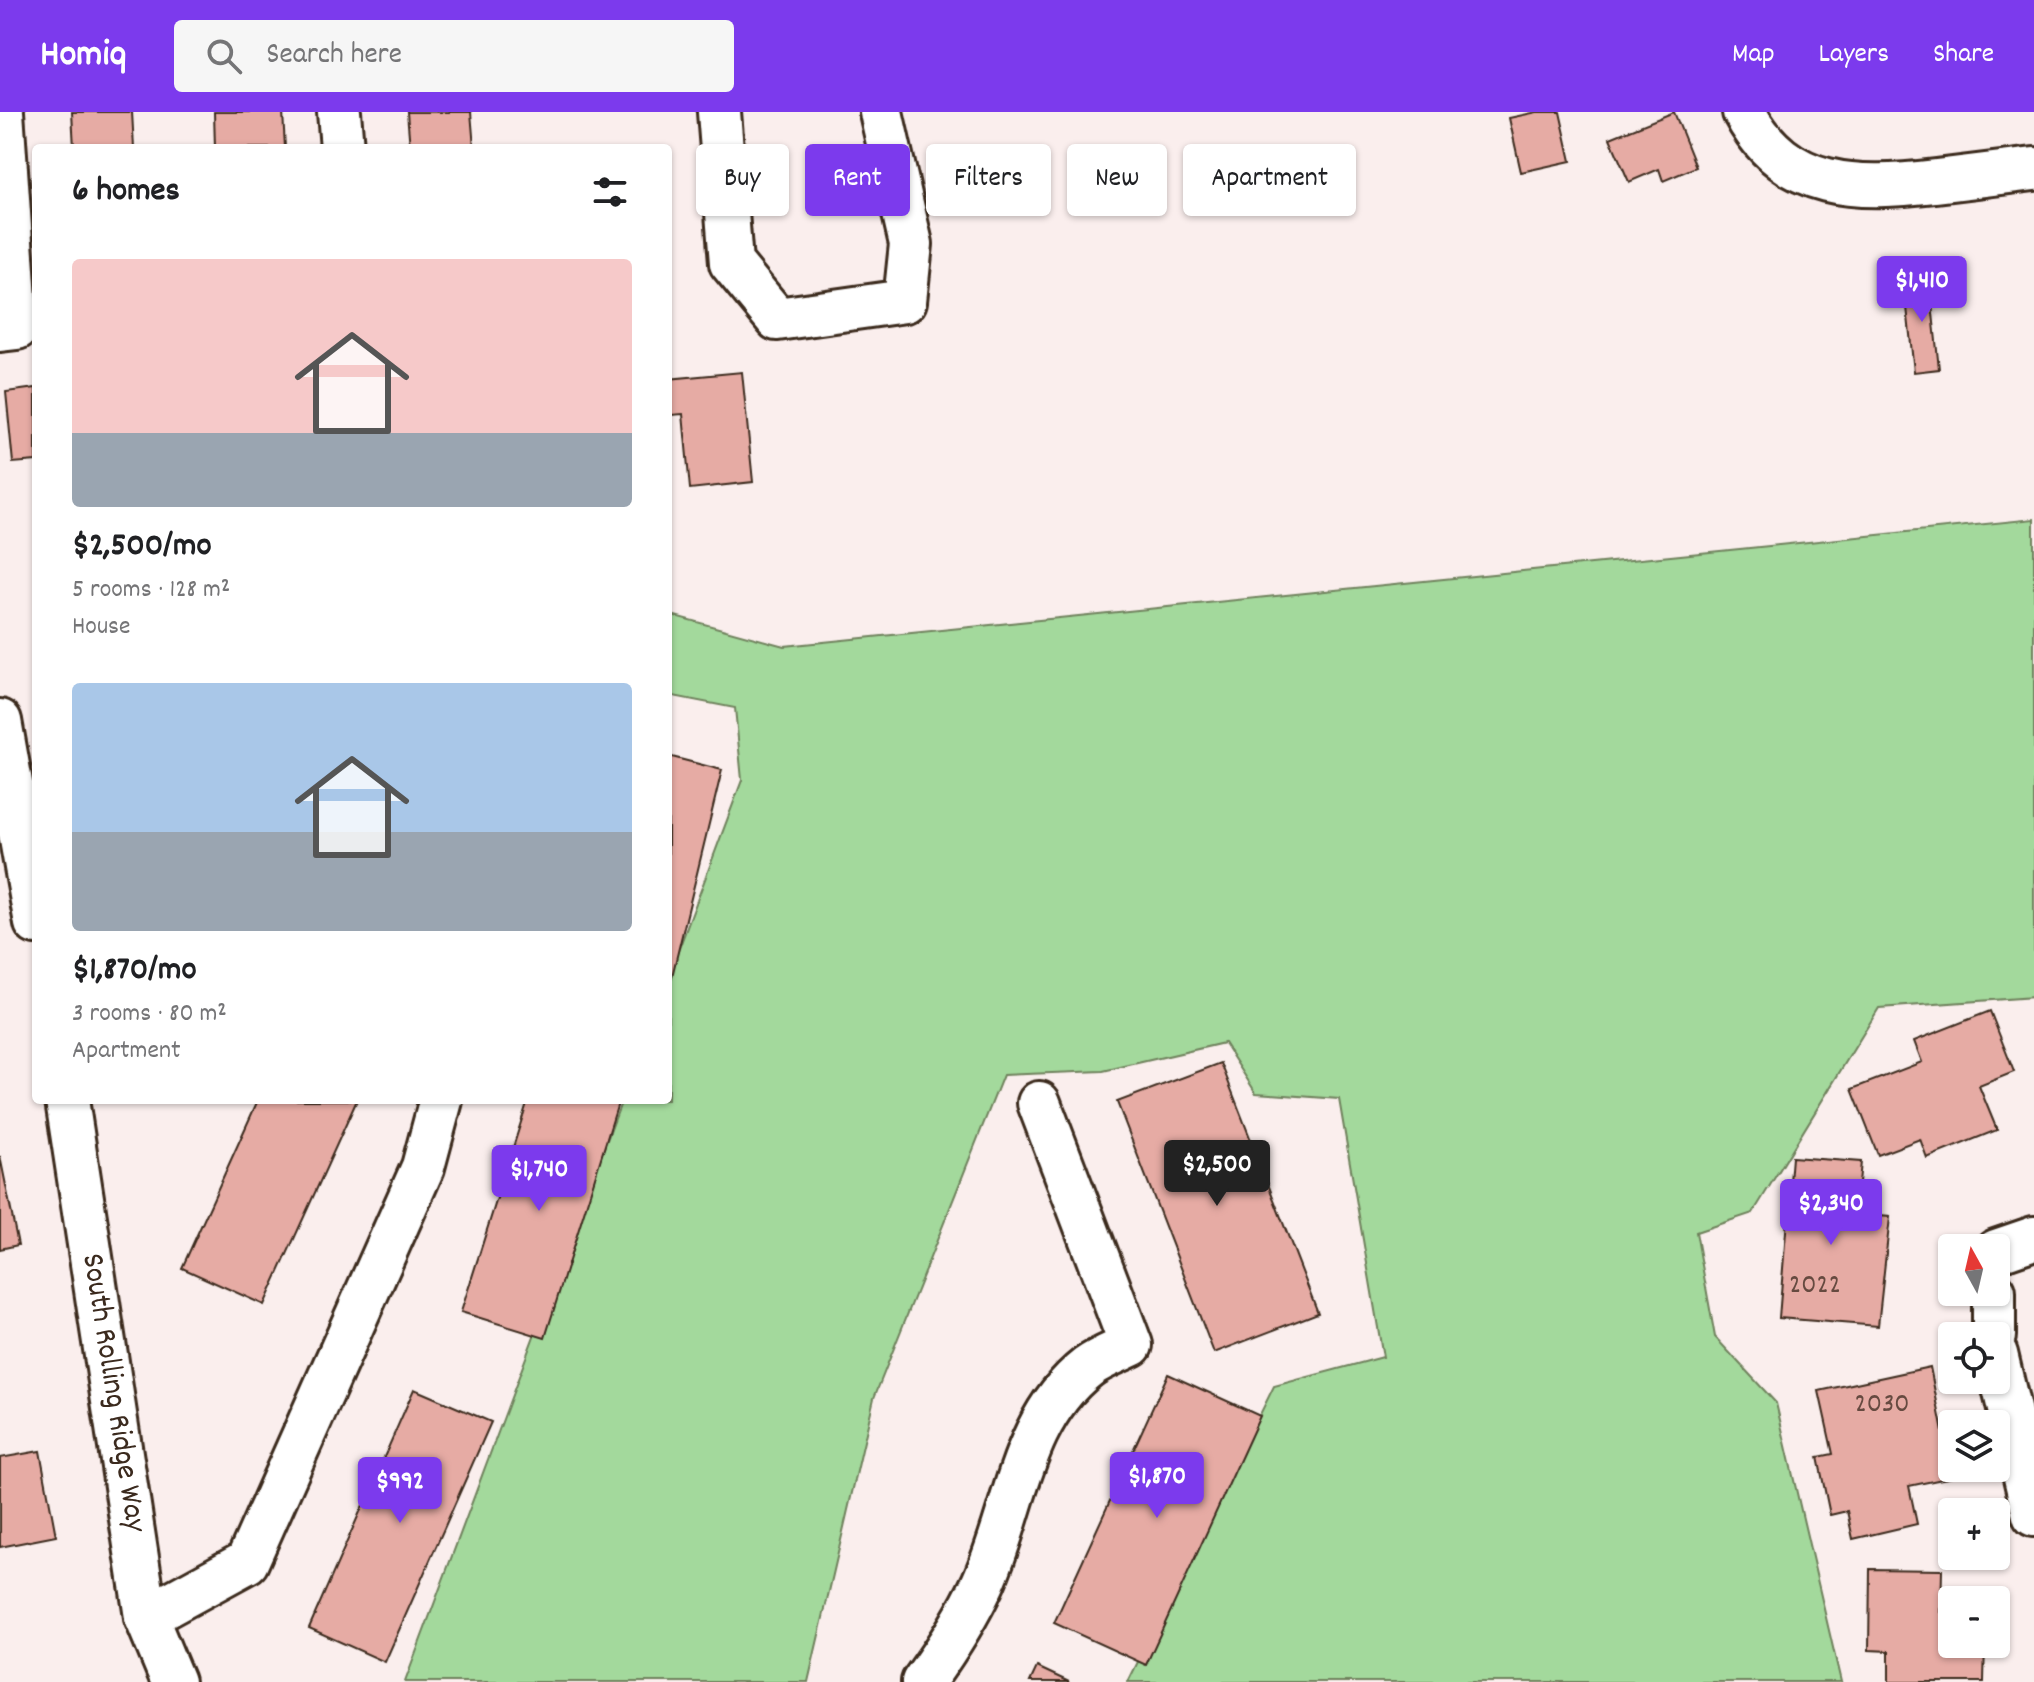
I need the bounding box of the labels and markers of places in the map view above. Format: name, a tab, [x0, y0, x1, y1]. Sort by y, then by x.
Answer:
pin: $1,410	[1857, 256, 1987, 324]
pin: $2,500	[1152, 1140, 1282, 1208]
pin: $1,740	[474, 1145, 604, 1213]
pin: $2,340	[1766, 1179, 1896, 1247]
pin: $1,870	[1092, 1452, 1222, 1520]
pin: $992	[353, 1457, 447, 1525]

